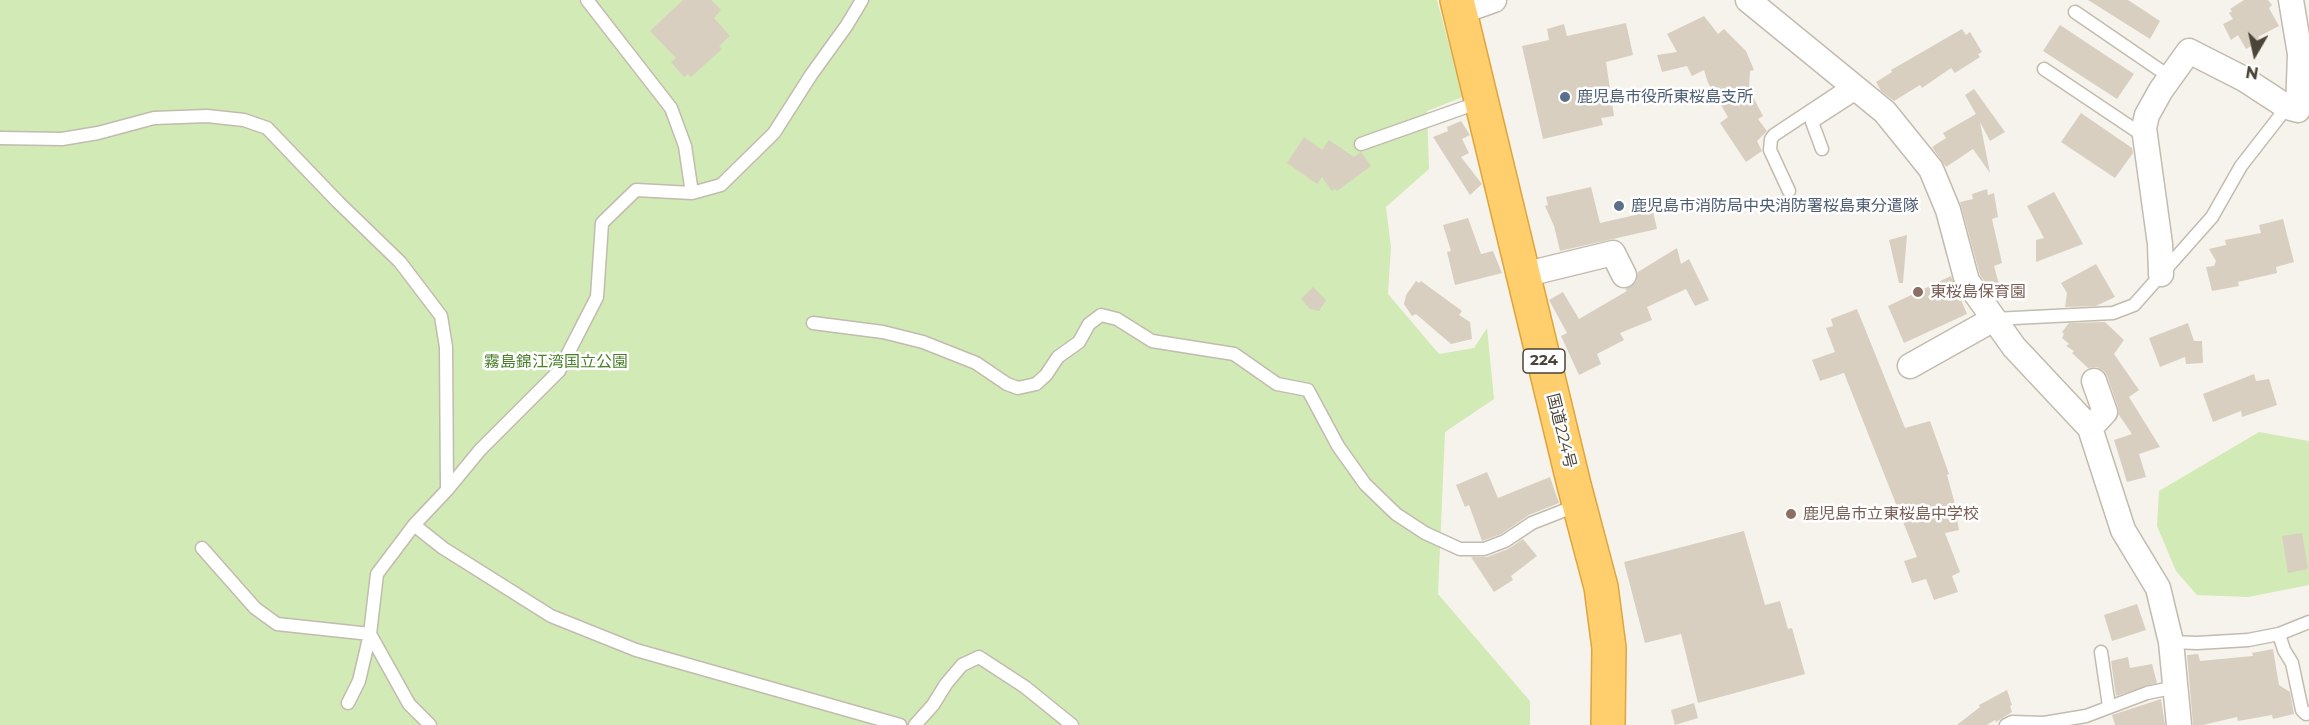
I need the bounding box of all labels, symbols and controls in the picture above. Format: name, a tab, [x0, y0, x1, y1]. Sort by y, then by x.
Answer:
north arrow	[2225, 24, 2285, 84]
text: N	[2244, 62, 2260, 83]
place label: 鹿児島市役所東桜島支所	[1577, 87, 1753, 107]
marker: 鹿児島市役所東桜島支所	[1558, 90, 1572, 104]
place label: 鹿児島市消防局中央消防署桜島東分遣隊	[1631, 196, 1919, 216]
marker: 鹿児島市消防局中央消防署桜島東分遣隊	[1612, 199, 1626, 213]
place label: 東桜島保育園	[1930, 282, 2026, 302]
marker: 東桜島保育園	[1911, 285, 1925, 299]
road number: 224	[1523, 349, 1565, 373]
park label: 霧島錦江湾国立公園	[484, 352, 628, 372]
street label: 国道224号	[1542, 392, 1580, 470]
place label: 鹿児島市立東桜島中学校	[1803, 504, 1979, 524]
marker: 鹿児島市立東桜島中学校	[1784, 507, 1798, 521]

